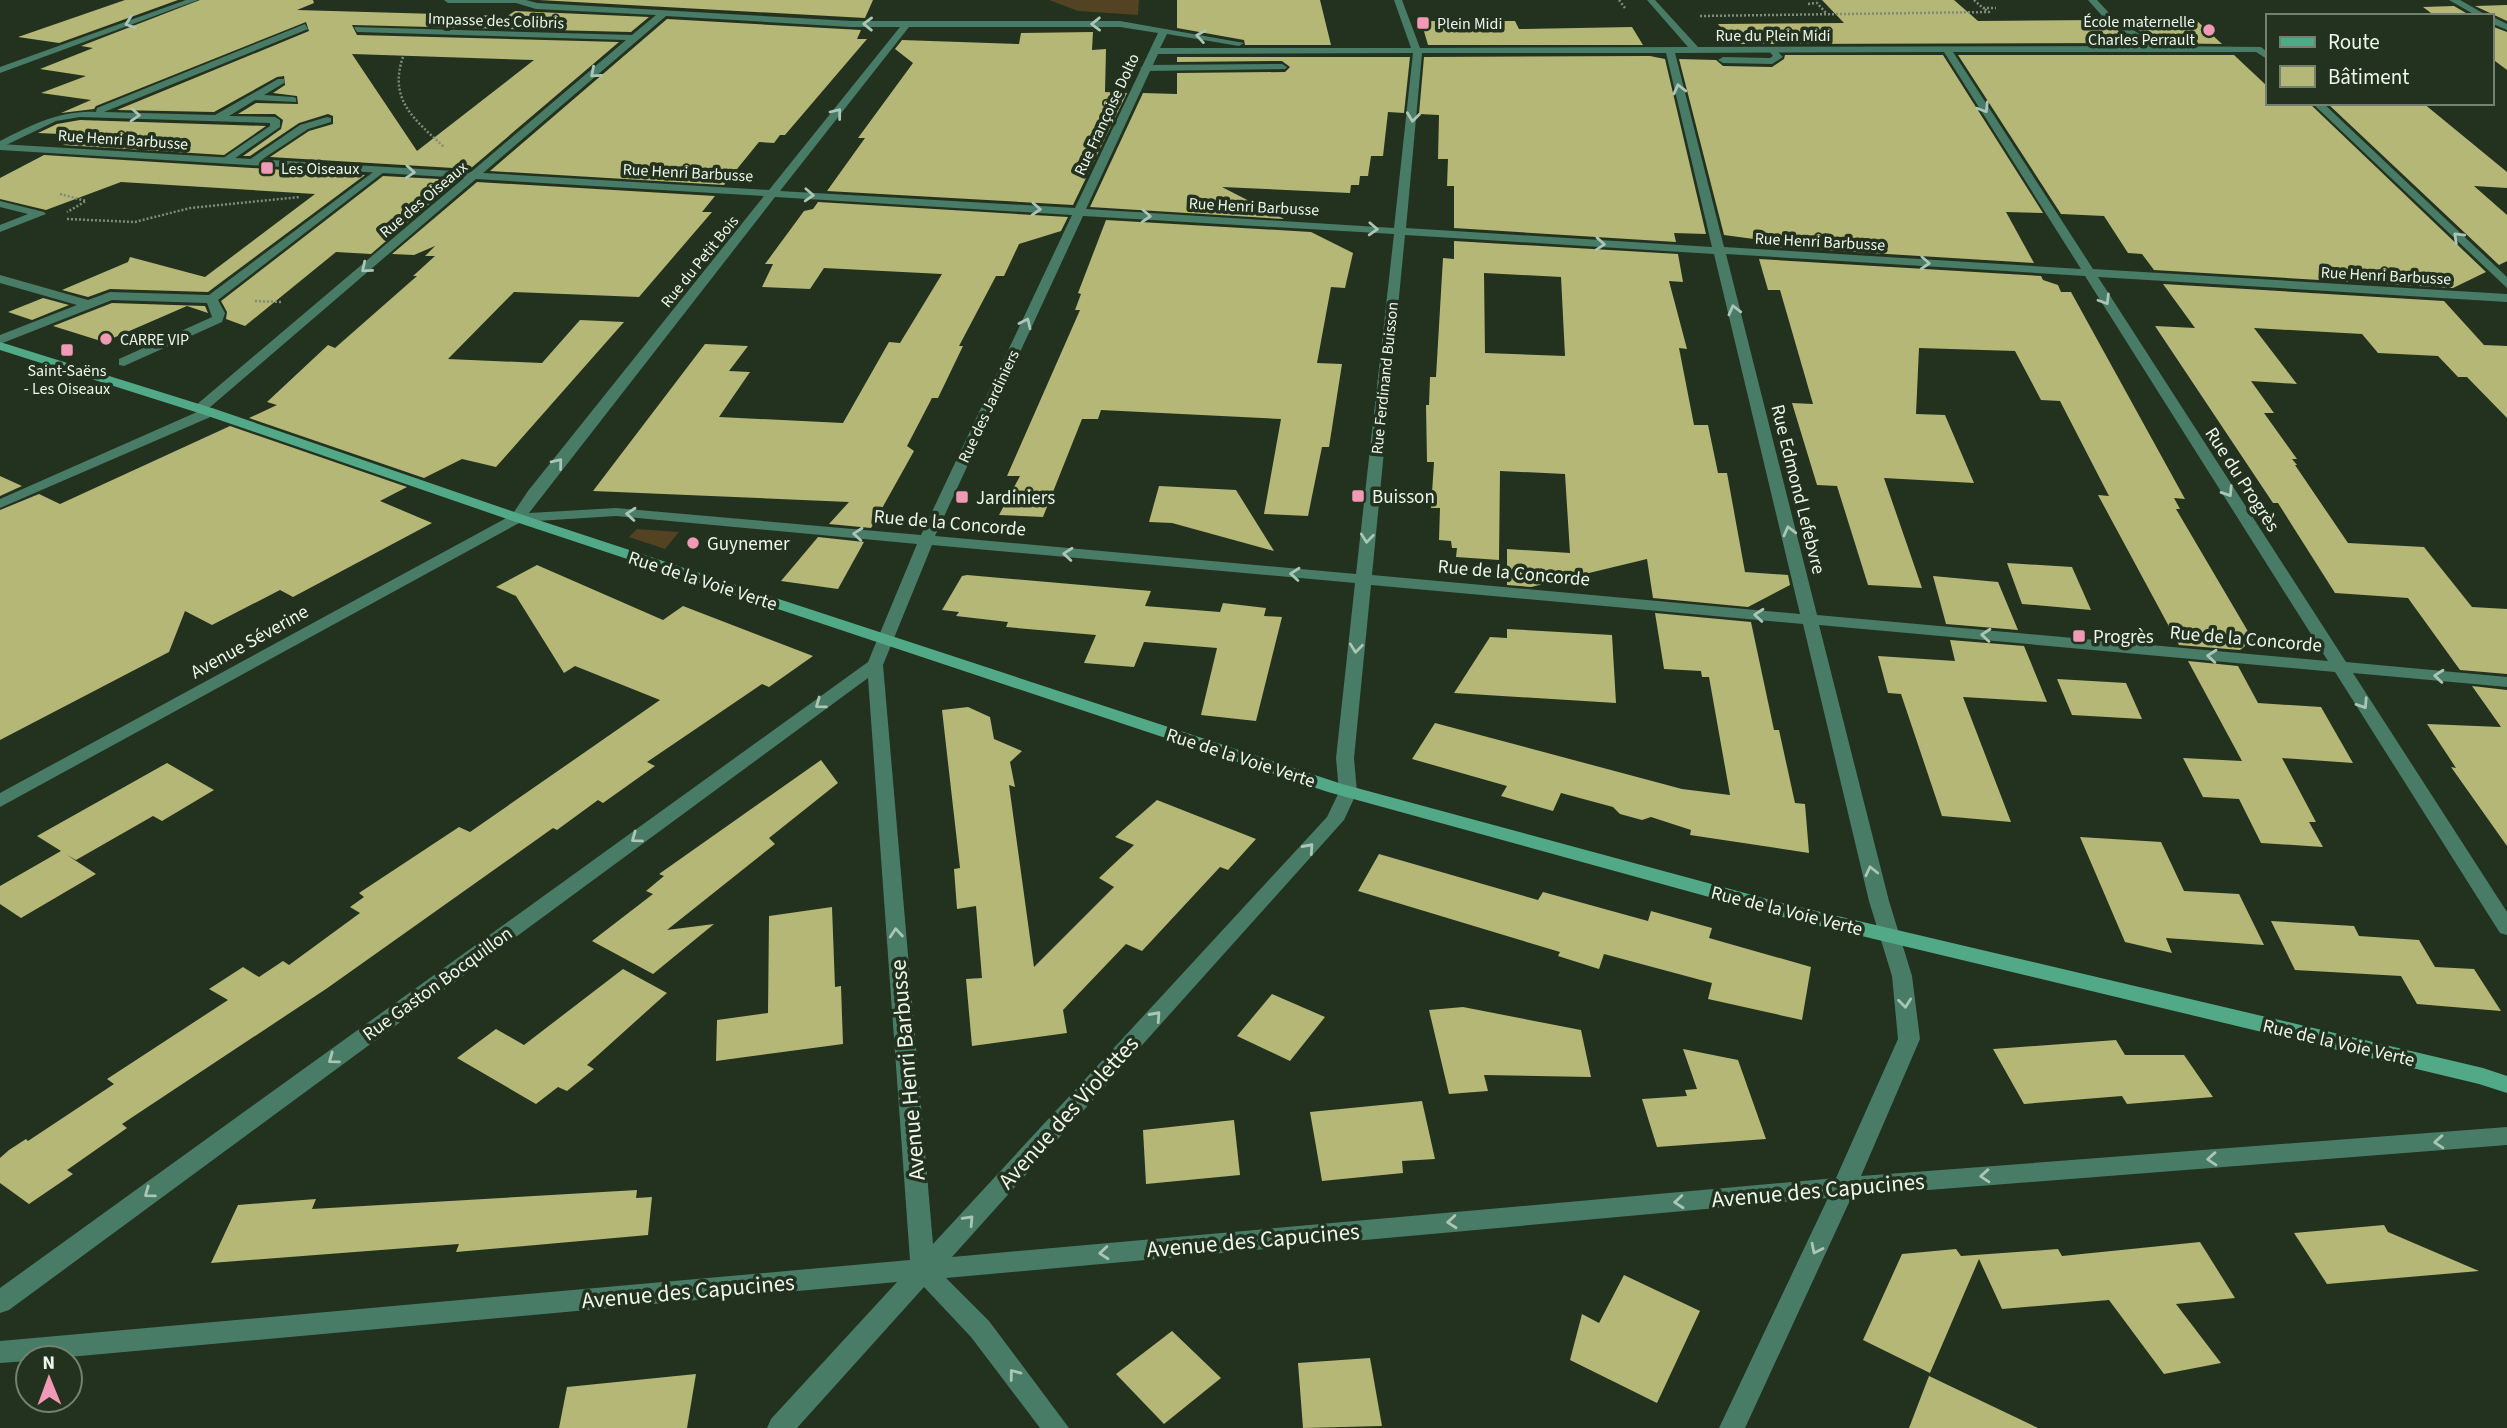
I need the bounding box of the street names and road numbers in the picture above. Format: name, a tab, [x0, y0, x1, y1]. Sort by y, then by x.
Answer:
street label: Impasse des Colibris	[427, 8, 565, 34]
street label: Rue du Plein Midi	[1715, 25, 1831, 47]
street label: Rue Françoise Dolto	[1069, 50, 1145, 179]
street label: Rue Henri Barbusse	[57, 124, 189, 156]
street label: Rue des Oiseaux	[375, 156, 472, 243]
street label: Rue Henri Barbusse	[622, 159, 754, 187]
street label: Rue Henri Barbusse	[1188, 193, 1320, 221]
street label: Rue du Petit Bois	[656, 211, 744, 312]
street label: Rue Henri Barbusse	[1754, 228, 1886, 256]
street label: Rue Henri Barbusse	[2320, 262, 2452, 290]
street label: Rue Ferdinand Buisson	[1366, 301, 1404, 455]
street label: Rue des Jardiniers	[953, 346, 1025, 467]
street label: Rue Edmond Lefebvre	[1763, 402, 1832, 577]
street label: Rue du Progrès	[2198, 422, 2286, 537]
street label: Rue de la Concorde	[873, 503, 1027, 544]
street label: Rue de la Voie Verte	[625, 545, 780, 618]
street label: Rue de la Concorde	[1437, 553, 1591, 594]
street label: Avenue Séverine	[186, 599, 314, 686]
street label: Rue de la Concorde	[2169, 619, 2323, 660]
street label: Rue de la Voie Verte	[1163, 722, 1318, 795]
street label: Rue de la Voie Verte	[1708, 880, 1865, 943]
street label: Rue Gaston Bocquillon	[357, 921, 518, 1048]
street label: Avenue Henri Barbusse	[881, 958, 934, 1182]
street label: Rue de la Voie Verte	[2260, 1013, 2417, 1074]
street label: Avenue des Violettes	[990, 1028, 1146, 1196]
street label: Avenue des Capucines	[1710, 1165, 1926, 1216]
street label: Avenue des Capucines	[1145, 1215, 1361, 1266]
street label: Avenue des Capucines	[580, 1266, 796, 1317]

